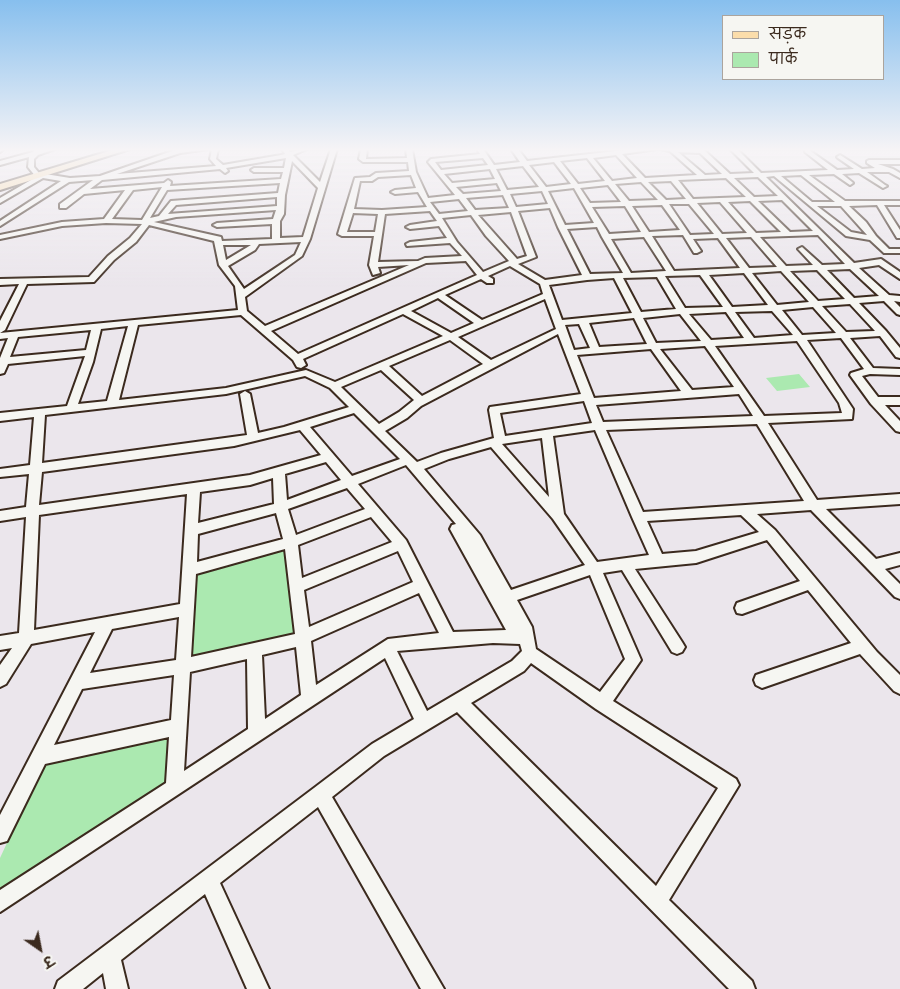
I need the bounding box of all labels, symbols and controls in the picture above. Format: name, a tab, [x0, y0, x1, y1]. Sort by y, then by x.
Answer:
legend	[722, 15, 885, 80]
text: सड़क	[769, 23, 806, 44]
text: पार्क	[769, 48, 797, 69]
north arrow	[15, 924, 65, 974]
text: उ	[39, 951, 58, 973]

